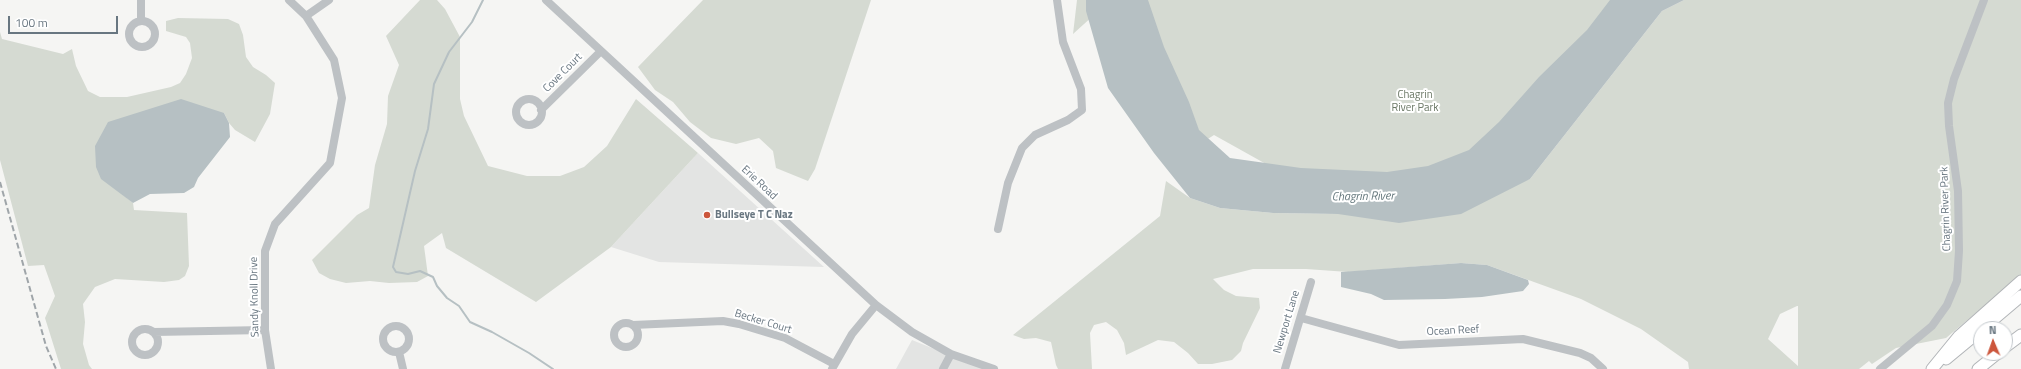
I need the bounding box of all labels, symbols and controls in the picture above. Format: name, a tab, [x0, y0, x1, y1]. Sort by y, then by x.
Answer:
scale bar	[10, 8, 120, 34]
text: 100 m	[15, 13, 48, 32]
street label: Cove Court	[541, 51, 585, 95]
park label: Chagrin River Park	[1391, 88, 1439, 114]
street label: Erie Road	[738, 163, 780, 203]
street label: Chagrin River Park	[1938, 166, 1954, 252]
water label: Chagrin River	[1332, 189, 1394, 205]
place label: Bullseye T C Naz	[715, 208, 793, 222]
marker: Bullseye T C Naz	[702, 210, 712, 220]
street label: Sandy Knoll Drive	[248, 257, 262, 337]
street label: Newport Lane	[1271, 289, 1303, 355]
street label: Becker Court	[733, 307, 793, 337]
north arrow	[1973, 321, 2013, 361]
text: N	[1989, 322, 1997, 338]
street label: Ocean Reef	[1426, 323, 1480, 339]

